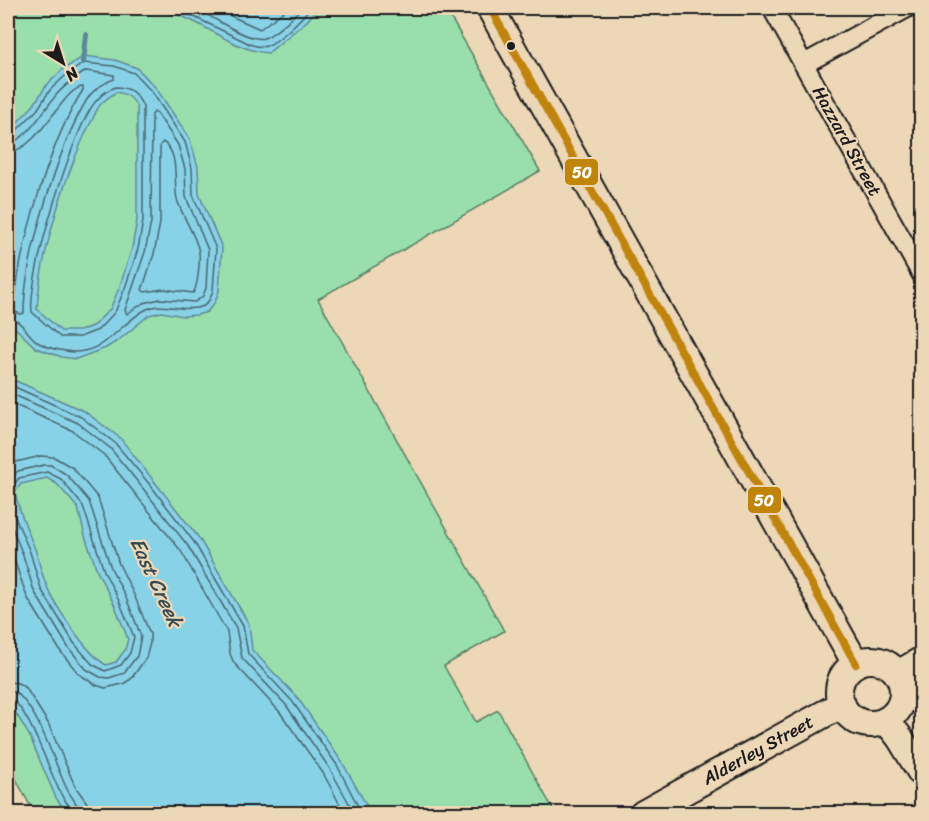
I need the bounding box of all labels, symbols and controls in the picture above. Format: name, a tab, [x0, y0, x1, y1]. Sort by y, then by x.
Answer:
north arrow	[33, 33, 93, 93]
unlabelled marker	[505, 40, 517, 52]
text: N	[58, 59, 86, 90]
street label: Hazzard Street	[803, 80, 891, 202]
line badge: 50	[564, 158, 599, 186]
text: 50	[572, 158, 592, 187]
line badge: 50	[747, 486, 782, 514]
text: 50	[754, 486, 774, 515]
water label: East Creek	[120, 531, 193, 635]
street label: Alderley Street	[695, 706, 820, 794]

